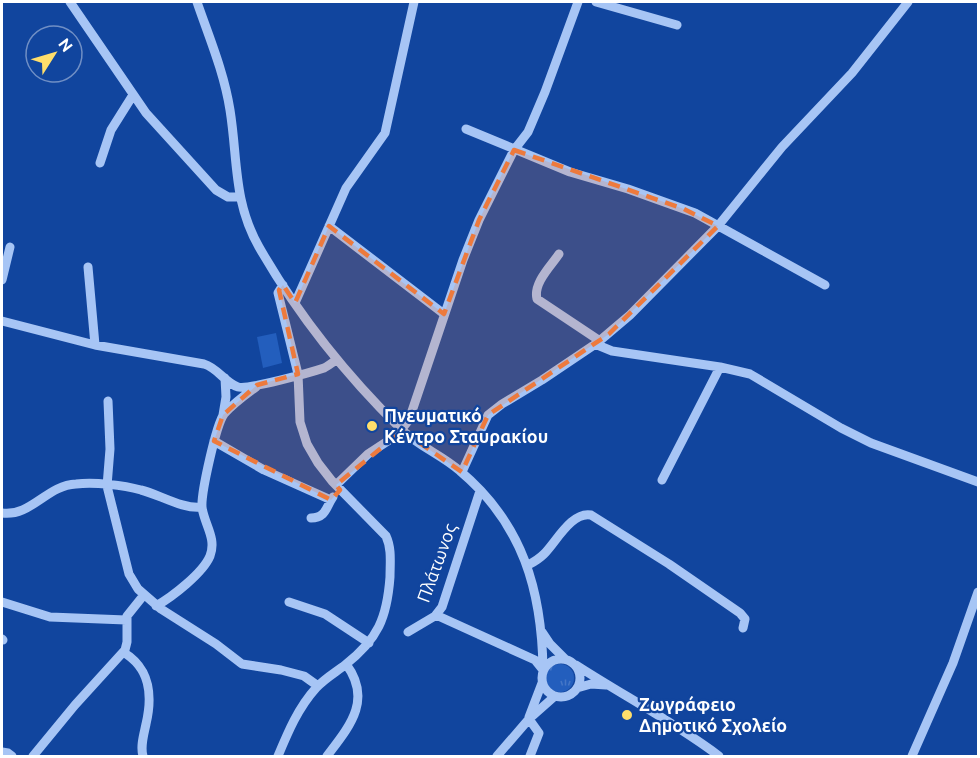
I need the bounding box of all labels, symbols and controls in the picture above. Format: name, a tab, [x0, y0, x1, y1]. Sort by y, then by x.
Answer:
north arrow	[24, 24, 84, 84]
text: N	[55, 35, 77, 55]
place label: Πνευματικό Κέντρο Σταυρακίου	[384, 405, 548, 446]
marker: Πνευματικό Κέντρο Σταυρακίου	[365, 419, 379, 433]
street label: Πλάτωνος	[413, 521, 460, 605]
place label: Ζωγράφειο Δημοτικό Σχολείο	[639, 694, 787, 735]
marker: Ζωγράφειο Δημοτικό Σχολείο	[620, 708, 634, 722]

